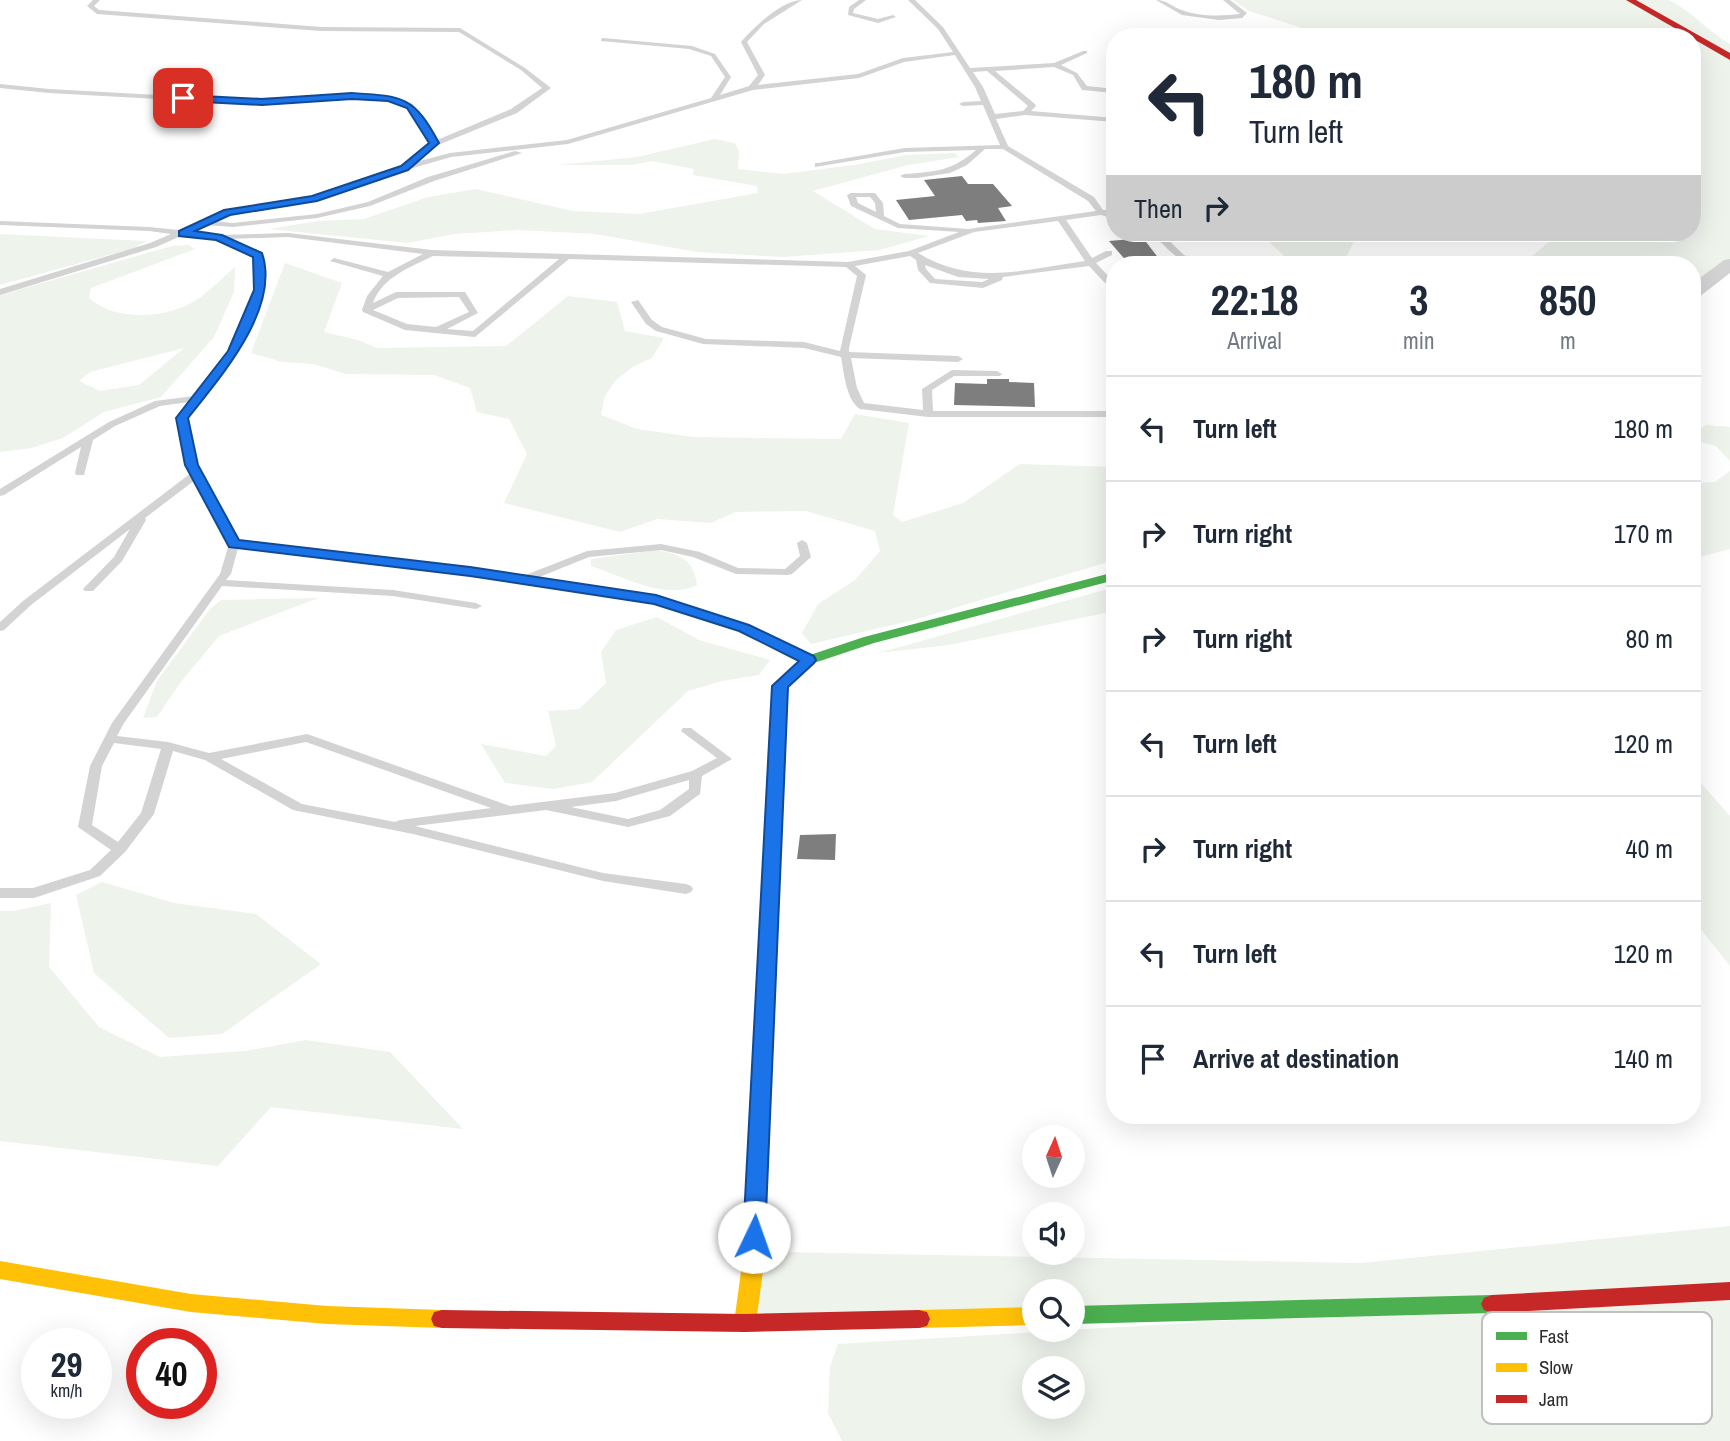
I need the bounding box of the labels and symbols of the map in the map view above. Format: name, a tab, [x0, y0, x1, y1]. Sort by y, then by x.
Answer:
pin	[153, 68, 213, 128]
north arrow	[1022, 1125, 1085, 1188]
position arrow	[717, 1200, 791, 1274]
legend	[1482, 1312, 1712, 1424]
text: Fast	[1539, 1323, 1569, 1349]
speed limit sign: 40	[126, 1328, 217, 1419]
text: Slow	[1539, 1354, 1574, 1380]
text: Jam	[1539, 1386, 1568, 1412]

